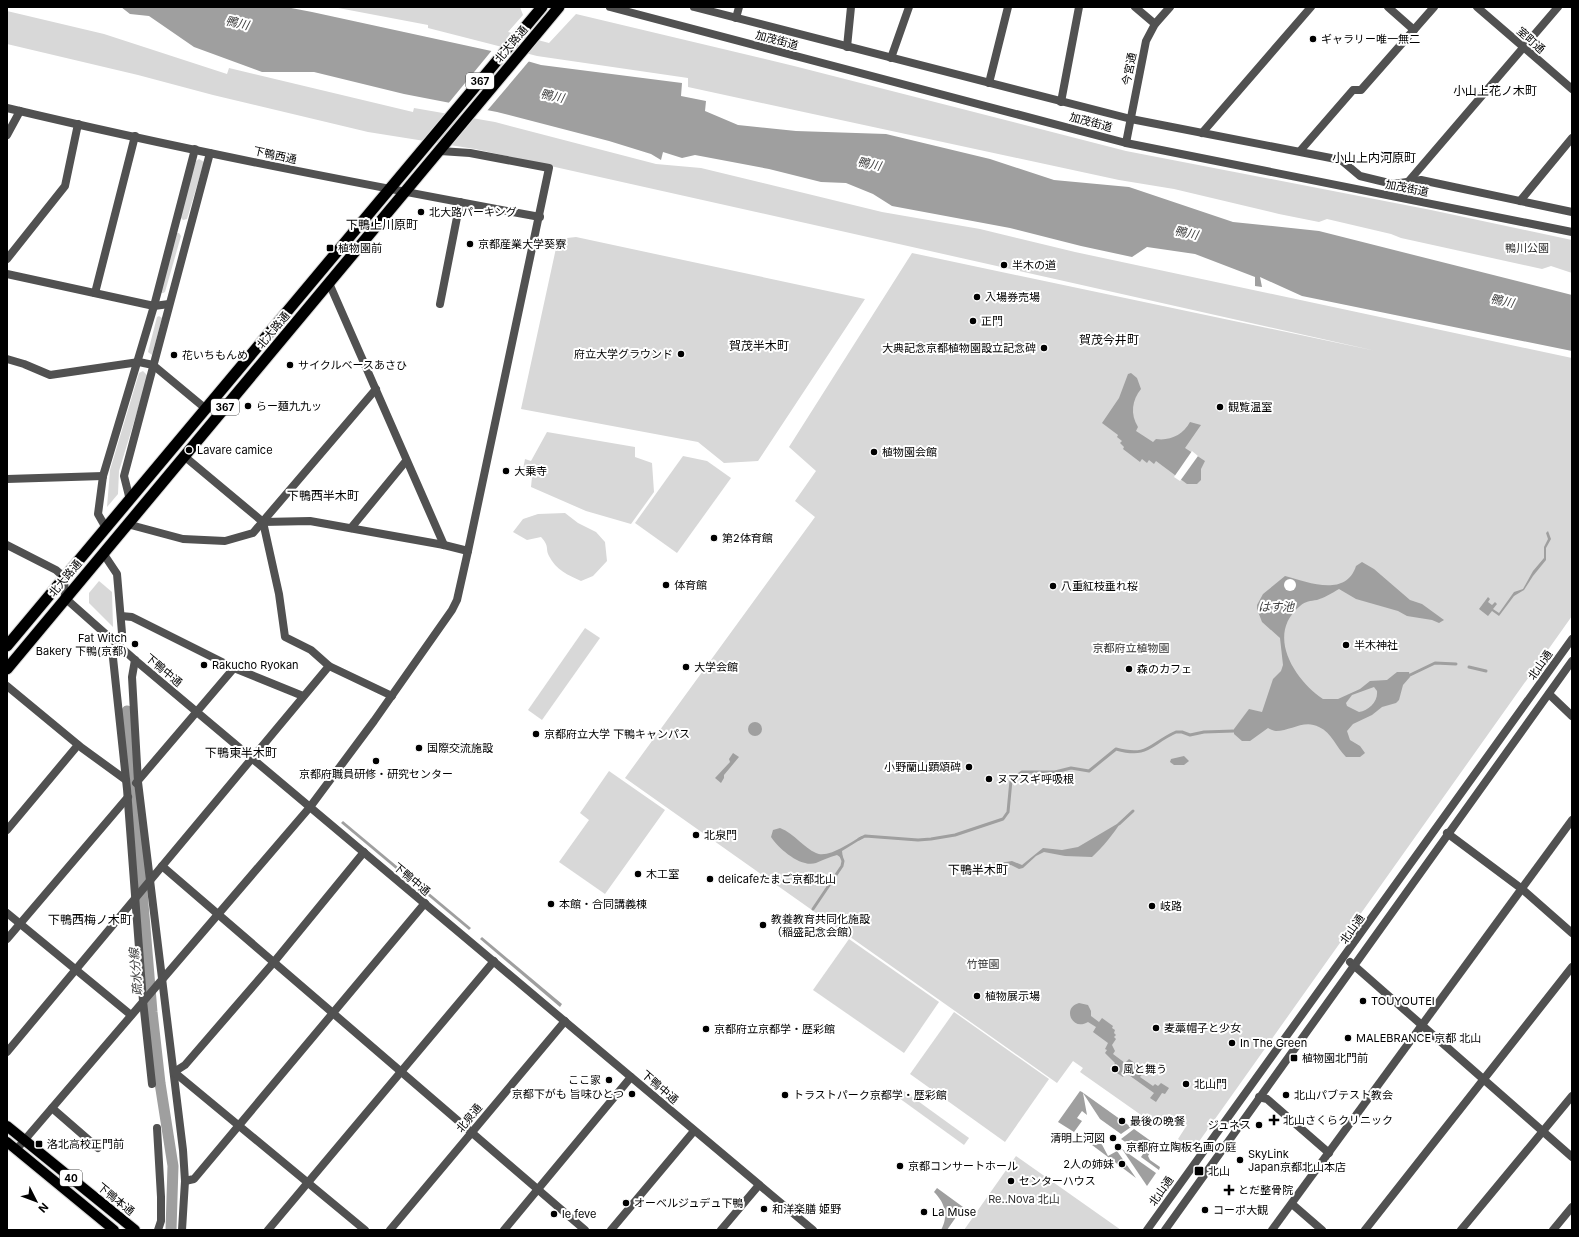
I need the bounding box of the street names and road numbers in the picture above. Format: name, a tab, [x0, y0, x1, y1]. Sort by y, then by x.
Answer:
street label: 北大路通	[491, 23, 531, 65]
street label: 室町通	[1514, 24, 1548, 56]
street label: 加茂街道	[754, 28, 800, 52]
street label: 今宮通	[1119, 51, 1139, 87]
road number: 367	[466, 73, 494, 89]
street label: 加茂街道	[1068, 110, 1114, 134]
street label: 下鴨西通	[252, 144, 298, 166]
street label: 加茂街道	[1384, 177, 1430, 199]
street label: 北大路通	[253, 309, 293, 351]
road number: 367	[211, 399, 239, 415]
street label: 北大路通	[45, 557, 85, 599]
street label: 北山通	[1525, 647, 1555, 683]
street label: 下鴨中通	[143, 650, 185, 690]
street label: 下鴨中通	[391, 859, 433, 899]
street label: 北山通	[1337, 911, 1367, 947]
street label: 下鴨中通	[639, 1067, 681, 1107]
street label: 北泉通	[453, 1101, 485, 1135]
road number: 40	[60, 1170, 82, 1186]
street label: 北山通	[1146, 1173, 1176, 1209]
street label: 下鴨本通	[94, 1180, 138, 1218]

